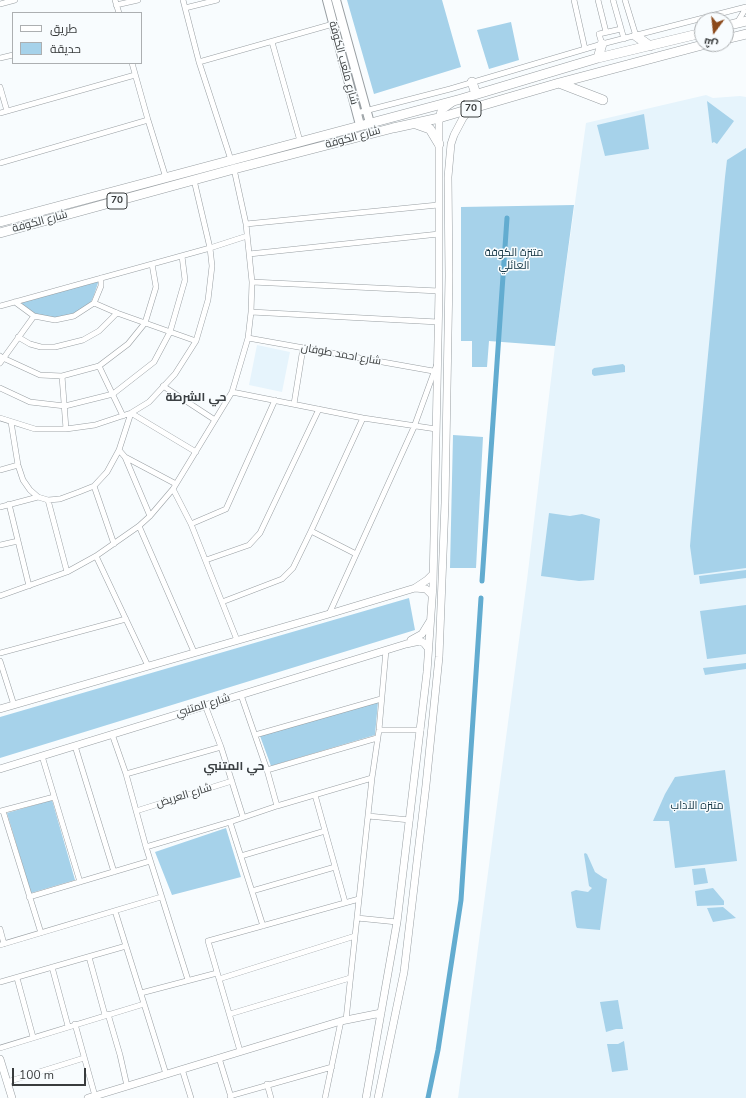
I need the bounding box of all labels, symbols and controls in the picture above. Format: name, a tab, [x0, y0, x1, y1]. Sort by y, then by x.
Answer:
legend	[12, 12, 142, 64]
north arrow	[694, 12, 734, 52]
street label: شارع ملعب الكوفة	[325, 20, 361, 106]
text: طريق	[50, 21, 77, 37]
text: ش	[702, 34, 720, 52]
text: حديقة	[50, 41, 81, 57]
road number: 70	[461, 101, 481, 117]
street label: شارع الكوفة	[324, 124, 382, 152]
road number: 70	[107, 193, 127, 209]
street label: شارع الكوفة	[11, 208, 69, 236]
park label: متنزة الكوفة العائلي	[485, 246, 543, 272]
street label: شارع احمد طوفان	[300, 341, 382, 369]
district label: حي الشرطة	[165, 391, 227, 405]
street label: شارع المتنبي	[174, 691, 232, 721]
district label: حي المتنبي	[203, 760, 265, 774]
street label: شارع العريض	[154, 781, 214, 811]
park label: متنزه الآداب	[670, 799, 724, 813]
scale bar	[14, 1060, 88, 1086]
text: 100 m	[19, 1067, 54, 1083]

